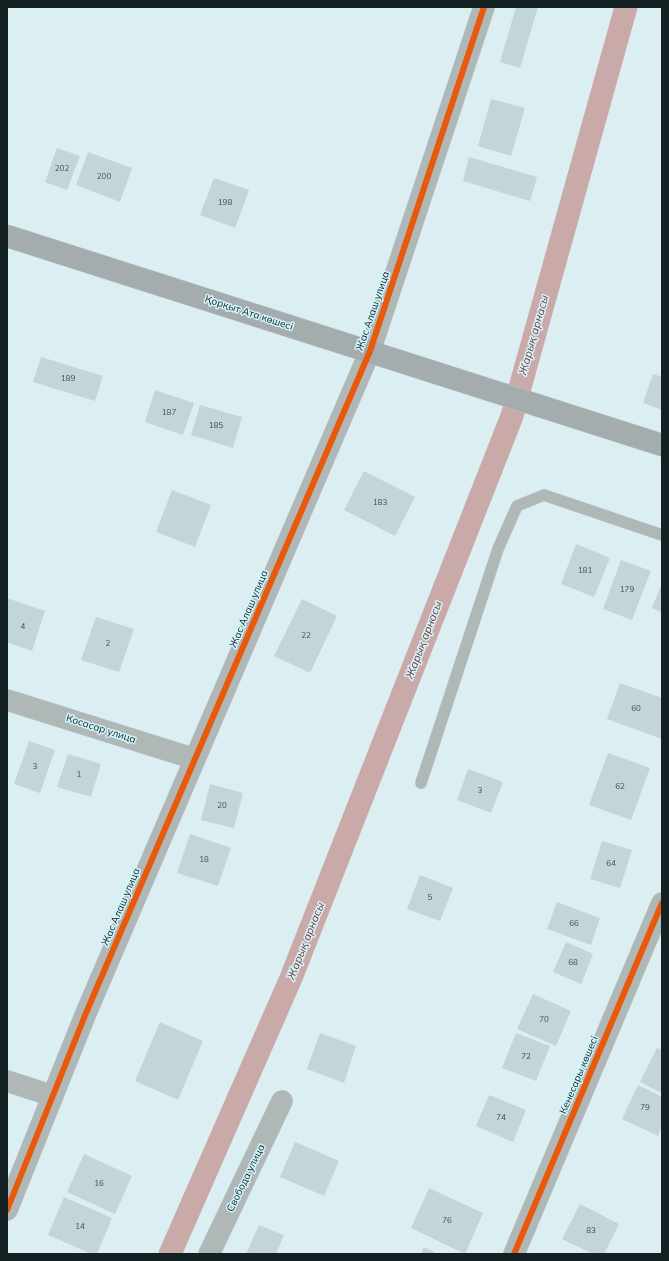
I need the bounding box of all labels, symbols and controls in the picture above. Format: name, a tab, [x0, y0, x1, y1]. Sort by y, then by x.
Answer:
house number: 202	[55, 164, 69, 174]
house number: 200	[97, 172, 111, 182]
house number: 198	[218, 198, 232, 208]
street label: Жас Алаш улица	[354, 270, 392, 352]
street label: Қорқыт Ата көшесі	[203, 293, 295, 333]
water label: Жарық арнасы	[516, 294, 552, 376]
house number: 189	[61, 374, 75, 384]
house number: 187	[162, 408, 176, 418]
house number: 185	[209, 421, 223, 431]
house number: 183	[373, 498, 387, 508]
house number: 181	[578, 566, 592, 576]
street label: Жас Алаш улица	[227, 568, 271, 650]
house number: 179	[620, 585, 634, 595]
water label: Жарық арнасы	[403, 599, 445, 681]
house number: 4	[21, 622, 25, 632]
house number: 22	[301, 631, 311, 641]
house number: 2	[106, 639, 110, 649]
house number: 60	[631, 704, 641, 714]
street label: Косасар улица	[65, 712, 137, 746]
house number: 3	[33, 762, 37, 772]
house number: 1	[77, 770, 81, 780]
house number: 62	[615, 782, 625, 792]
house number: 3	[478, 786, 482, 796]
house number: 20	[217, 801, 227, 811]
house number: 18	[199, 855, 209, 865]
house number: 64	[606, 859, 616, 869]
street label: Жас Алаш улица	[99, 866, 143, 948]
house number: 5	[428, 893, 432, 903]
water label: Жарық арнасы	[284, 900, 328, 982]
house number: 66	[569, 919, 579, 929]
house number: 68	[568, 958, 578, 968]
house number: 70	[539, 1015, 549, 1025]
street label: Кенесары көшесі	[557, 1034, 601, 1116]
house number: 72	[521, 1052, 531, 1062]
house number: 79	[640, 1103, 650, 1113]
house number: 74	[496, 1113, 506, 1123]
street label: Свобода улица	[224, 1142, 268, 1214]
house number: 16	[94, 1179, 104, 1189]
house number: 76	[442, 1216, 452, 1226]
house number: 14	[75, 1222, 85, 1232]
house number: 83	[586, 1226, 596, 1236]

